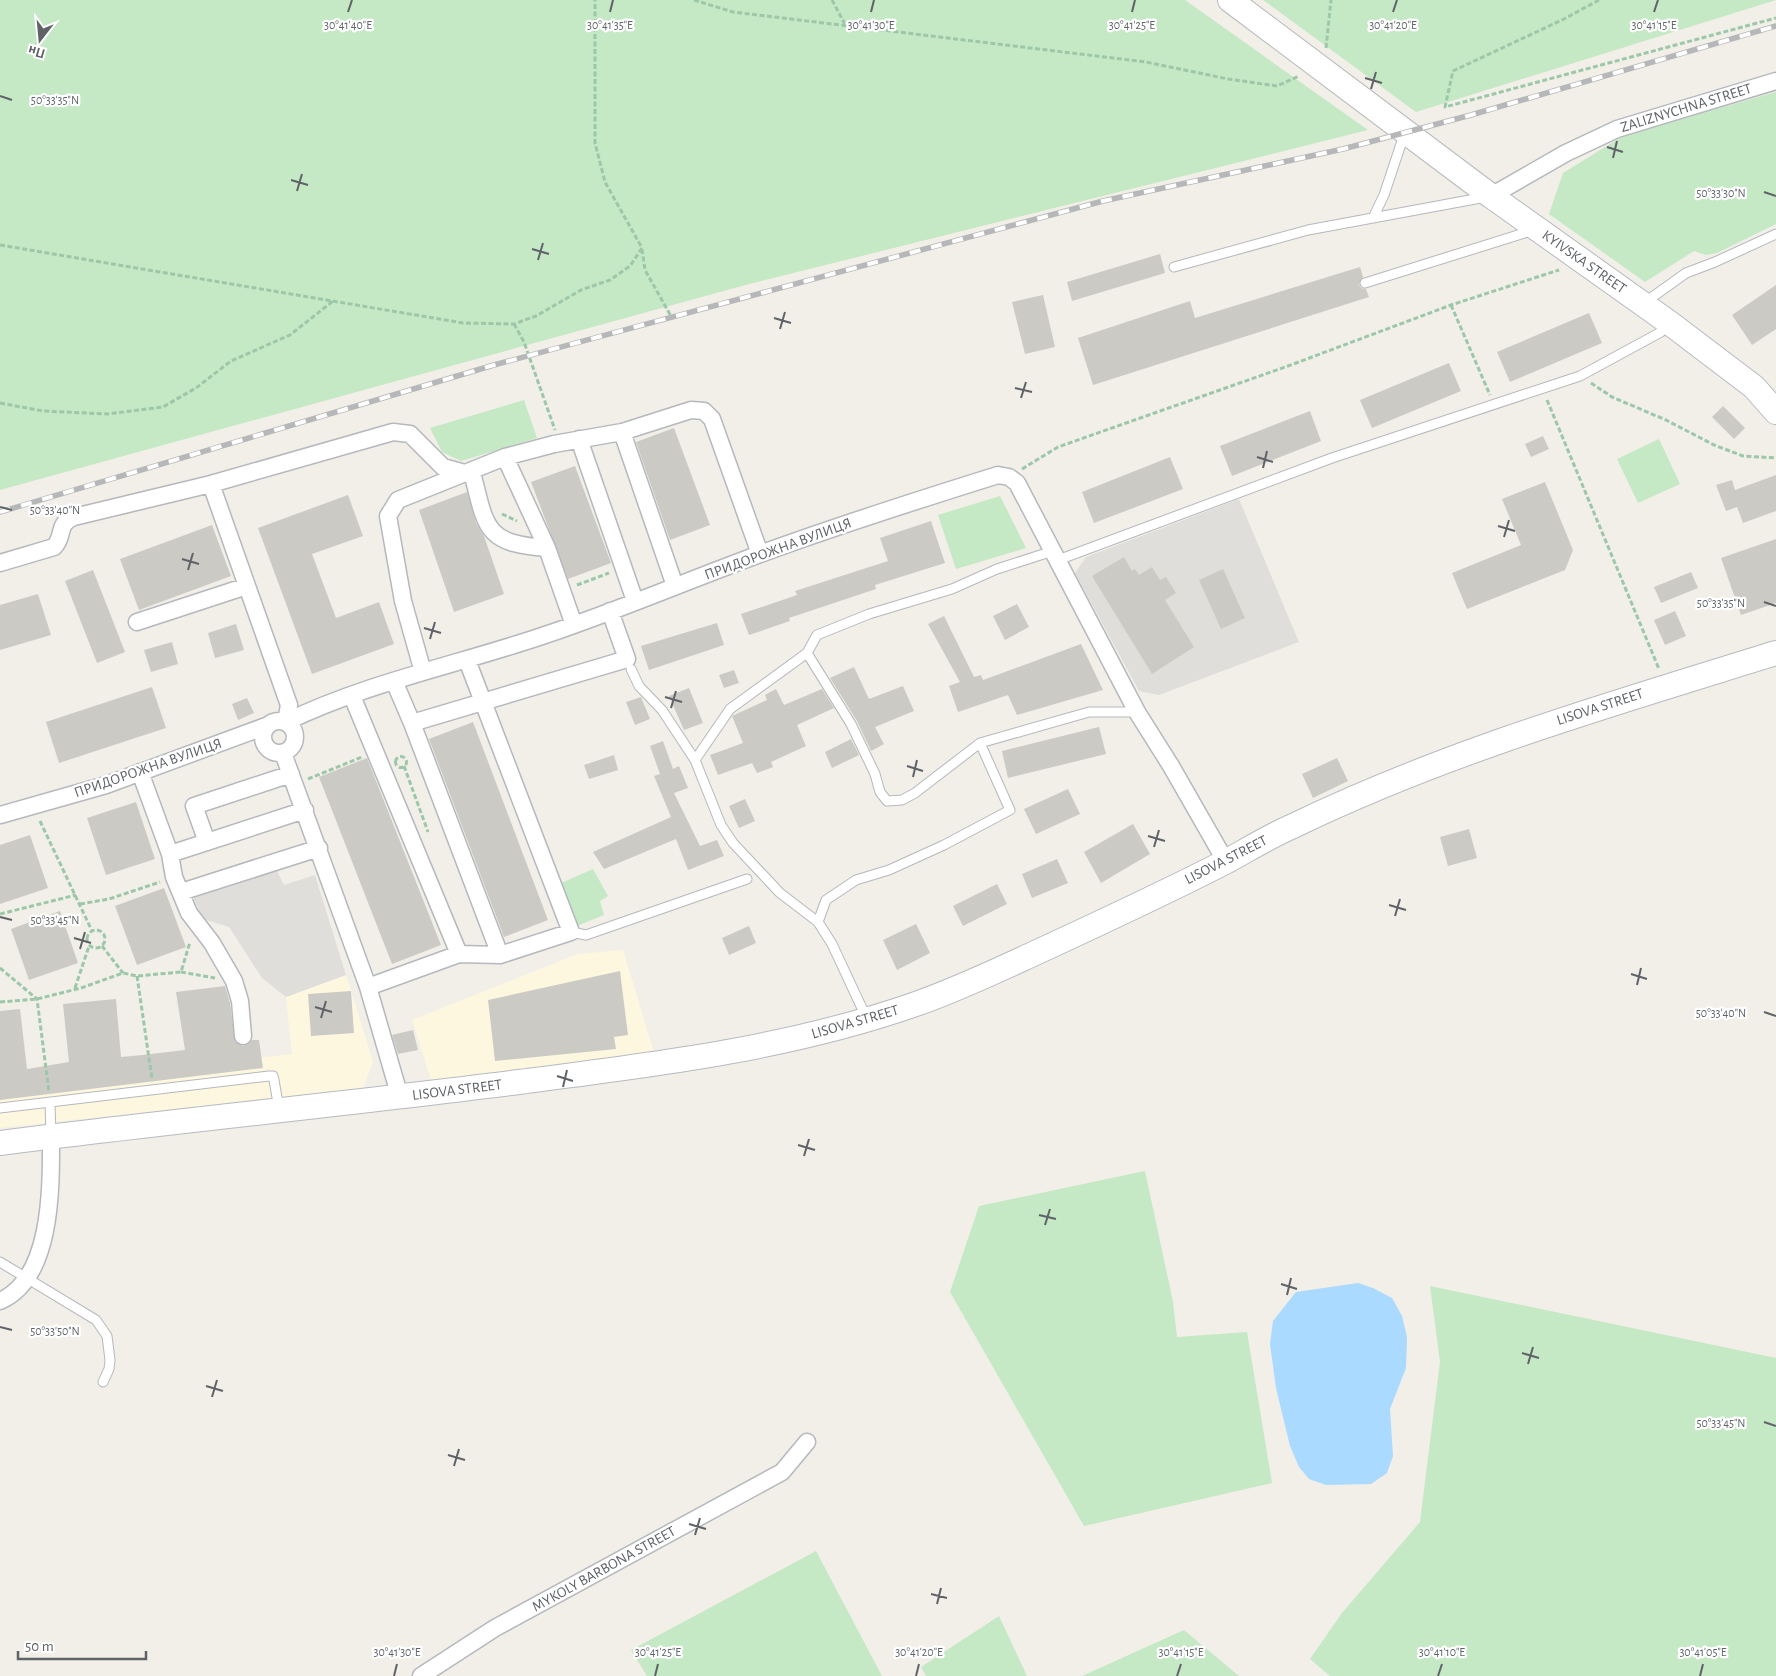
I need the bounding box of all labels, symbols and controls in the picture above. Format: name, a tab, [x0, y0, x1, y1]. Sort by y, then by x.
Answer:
north arrow	[15, 15, 65, 65]
text: 30°41'40"E	[324, 19, 372, 31]
text: 30°41'35"E	[587, 19, 633, 31]
text: 30°41'30"E	[847, 19, 895, 31]
text: 30°41'25"E	[1109, 19, 1155, 31]
text: 30°41'20"E	[1369, 19, 1417, 31]
text: 30°41'15"E	[1632, 19, 1677, 31]
text: Пн	[27, 42, 47, 61]
street label: ZALIZNYCHNA STREET	[1619, 81, 1754, 135]
text: 50°33'35"N	[31, 94, 79, 106]
text: 50°33'30"N	[1696, 187, 1746, 199]
street label: KYIVSKA STREET	[1539, 228, 1629, 297]
text: 50°33'40"N	[30, 504, 80, 516]
street label: ПРИДОРОЖНА ВУЛИЦЯ	[702, 515, 854, 583]
text: 50°33'35"N	[1697, 597, 1745, 609]
street label: LISOVA STREET	[1555, 686, 1646, 728]
street label: ПРИДОРОЖНА ВУЛИЦЯ	[72, 736, 224, 800]
street label: LISOVA STREET	[1182, 833, 1270, 887]
text: 50°33'45"N	[30, 914, 80, 926]
street label: LISOVA STREET	[810, 1002, 901, 1042]
text: 50°33'40"N	[1696, 1007, 1746, 1019]
street label: LISOVA STREET	[411, 1077, 503, 1103]
text: 50°33'50"N	[30, 1325, 80, 1337]
text: 50°33'45"N	[1696, 1417, 1746, 1429]
street label: MYKOLY BARBONA STREET	[530, 1523, 679, 1615]
scale bar	[18, 1628, 145, 1660]
text: 50 m	[25, 1639, 54, 1654]
text: 30°41'30"E	[373, 1646, 421, 1658]
text: 30°41'25"E	[635, 1646, 681, 1658]
text: 30°41'20"E	[895, 1646, 943, 1658]
text: 30°41'15"E	[1159, 1646, 1204, 1658]
text: 30°41'10"E	[1419, 1646, 1465, 1658]
text: 30°41'05"E	[1679, 1646, 1727, 1658]

